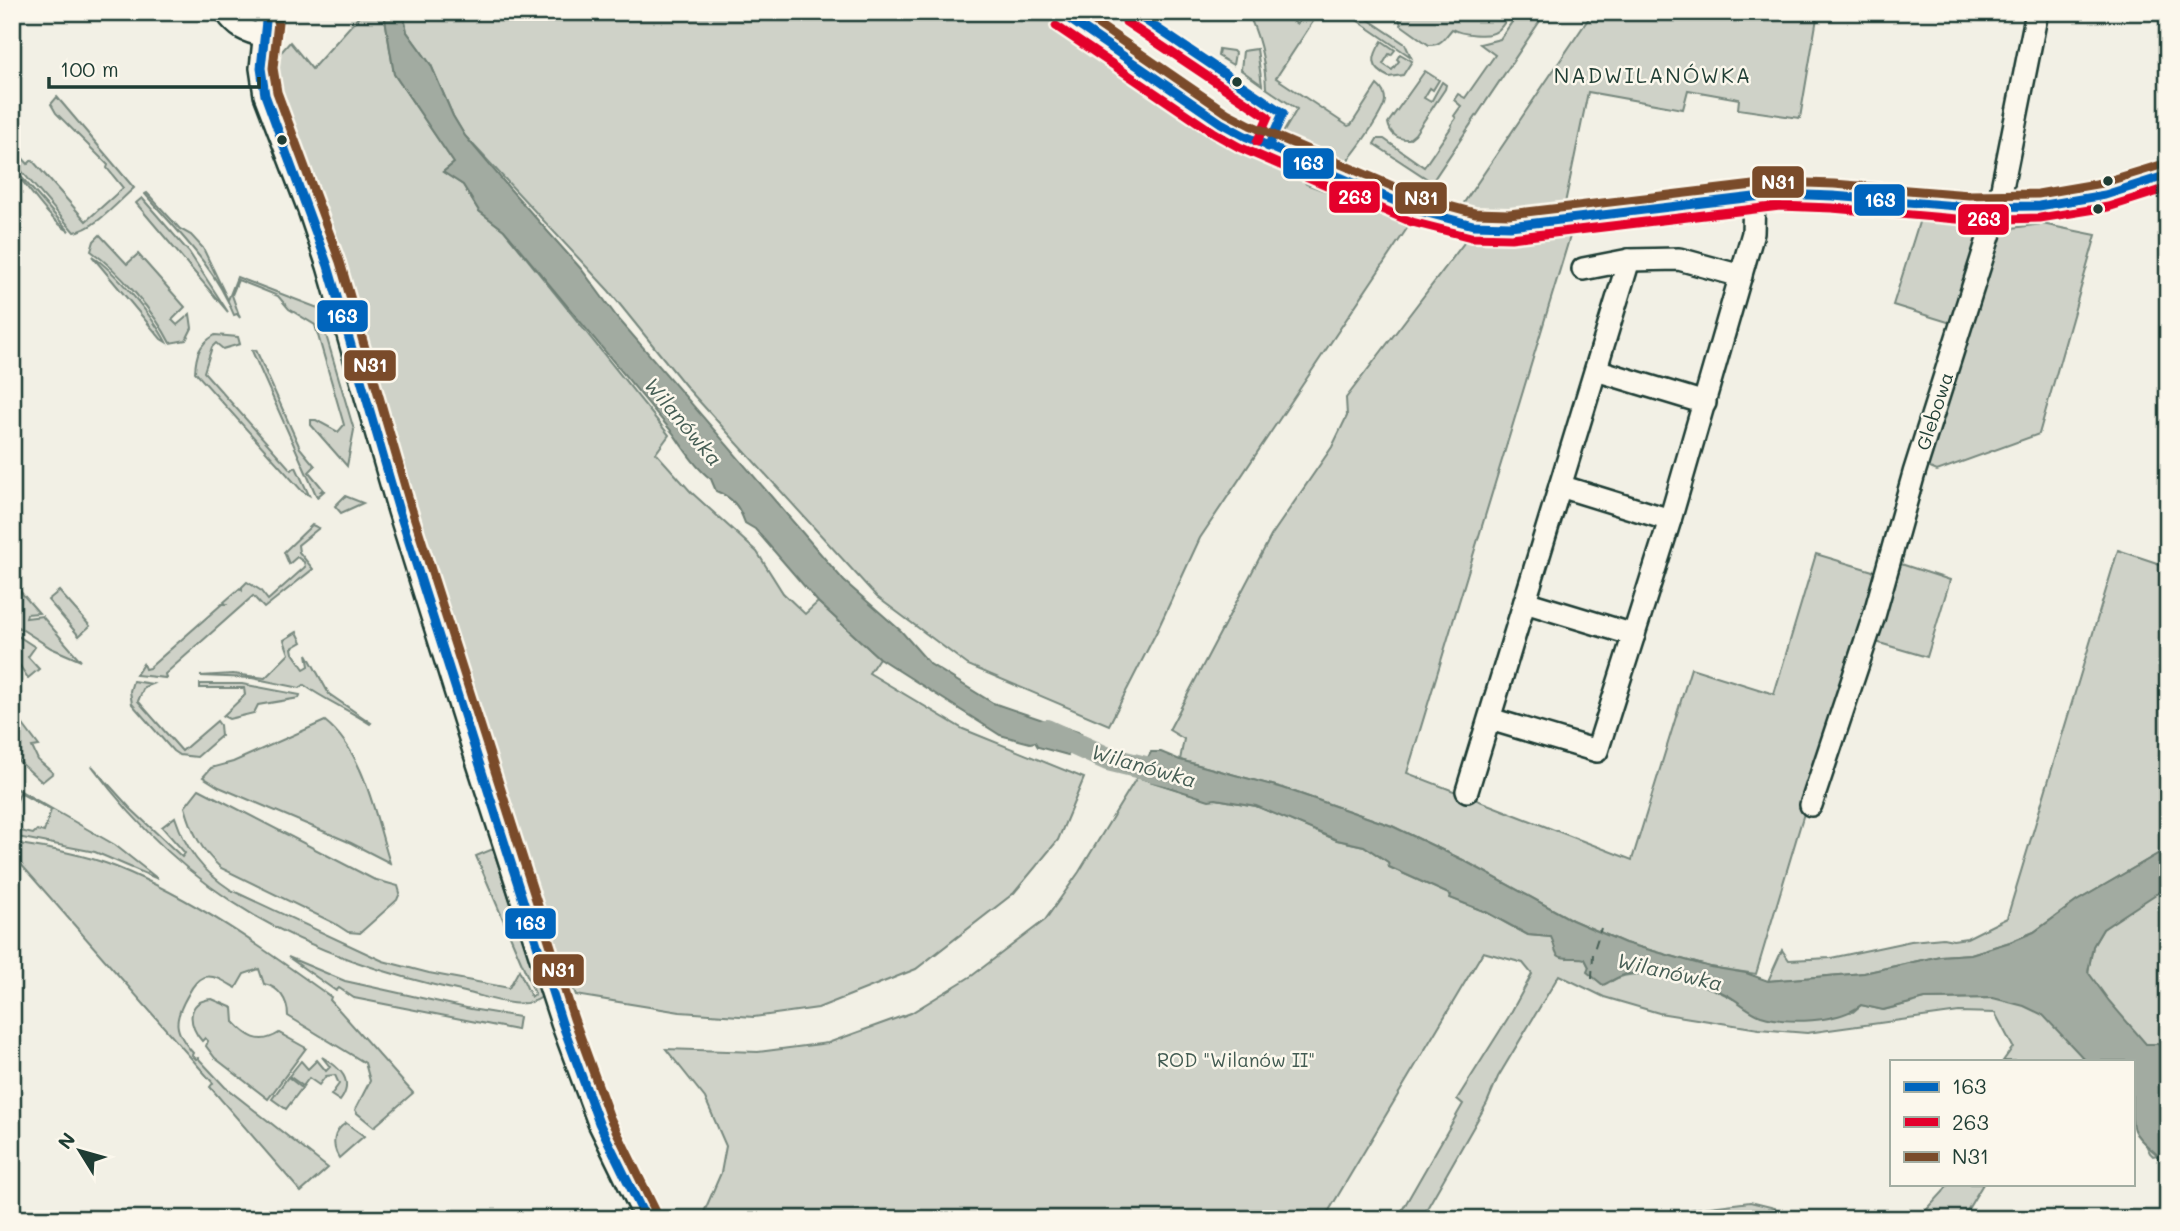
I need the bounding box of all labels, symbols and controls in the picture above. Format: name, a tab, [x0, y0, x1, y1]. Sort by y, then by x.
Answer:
scale bar	[49, 46, 259, 90]
text: 100 m	[60, 55, 119, 82]
district label: NADWILANÓWKA	[1554, 61, 1752, 88]
unlabelled marker	[1230, 75, 1244, 89]
unlabelled marker	[275, 133, 289, 147]
line badge: 163	[1282, 147, 1335, 180]
text: 163	[1292, 150, 1324, 175]
line badge: N31	[1751, 165, 1805, 199]
text: N31	[1761, 169, 1795, 194]
unlabelled marker	[2101, 174, 2115, 188]
line badge: 263	[1328, 180, 1381, 214]
line badge: N31	[1394, 181, 1448, 215]
line badge: 163	[1853, 183, 1906, 217]
text: 263	[1338, 184, 1372, 209]
text: N31	[1404, 185, 1438, 210]
text: 163	[1864, 187, 1896, 212]
unlabelled marker	[2091, 202, 2105, 216]
line badge: 263	[1957, 203, 2010, 236]
text: 263	[1967, 206, 2001, 231]
line badge: 163	[316, 299, 369, 333]
text: 163	[326, 303, 358, 328]
line badge: N31	[343, 349, 397, 382]
text: N31	[353, 352, 387, 377]
street label: Glebowa	[1910, 369, 1958, 453]
water label: Wilanówka	[639, 371, 729, 471]
water label: Wilanówka	[1088, 737, 1200, 793]
line badge: 163	[504, 907, 557, 940]
text: 163	[514, 910, 546, 935]
water label: Wilanówka	[1614, 946, 1726, 996]
line badge: N31	[532, 953, 585, 987]
text: N31	[541, 957, 575, 982]
park label: ROD "Wilanów II"	[1157, 1047, 1315, 1072]
legend	[1890, 1060, 2134, 1186]
text: 163	[1952, 1072, 1986, 1099]
text: 263	[1952, 1108, 1989, 1135]
north arrow	[46, 1116, 116, 1186]
text: N	[52, 1127, 80, 1154]
text: N31	[1952, 1142, 1989, 1169]

